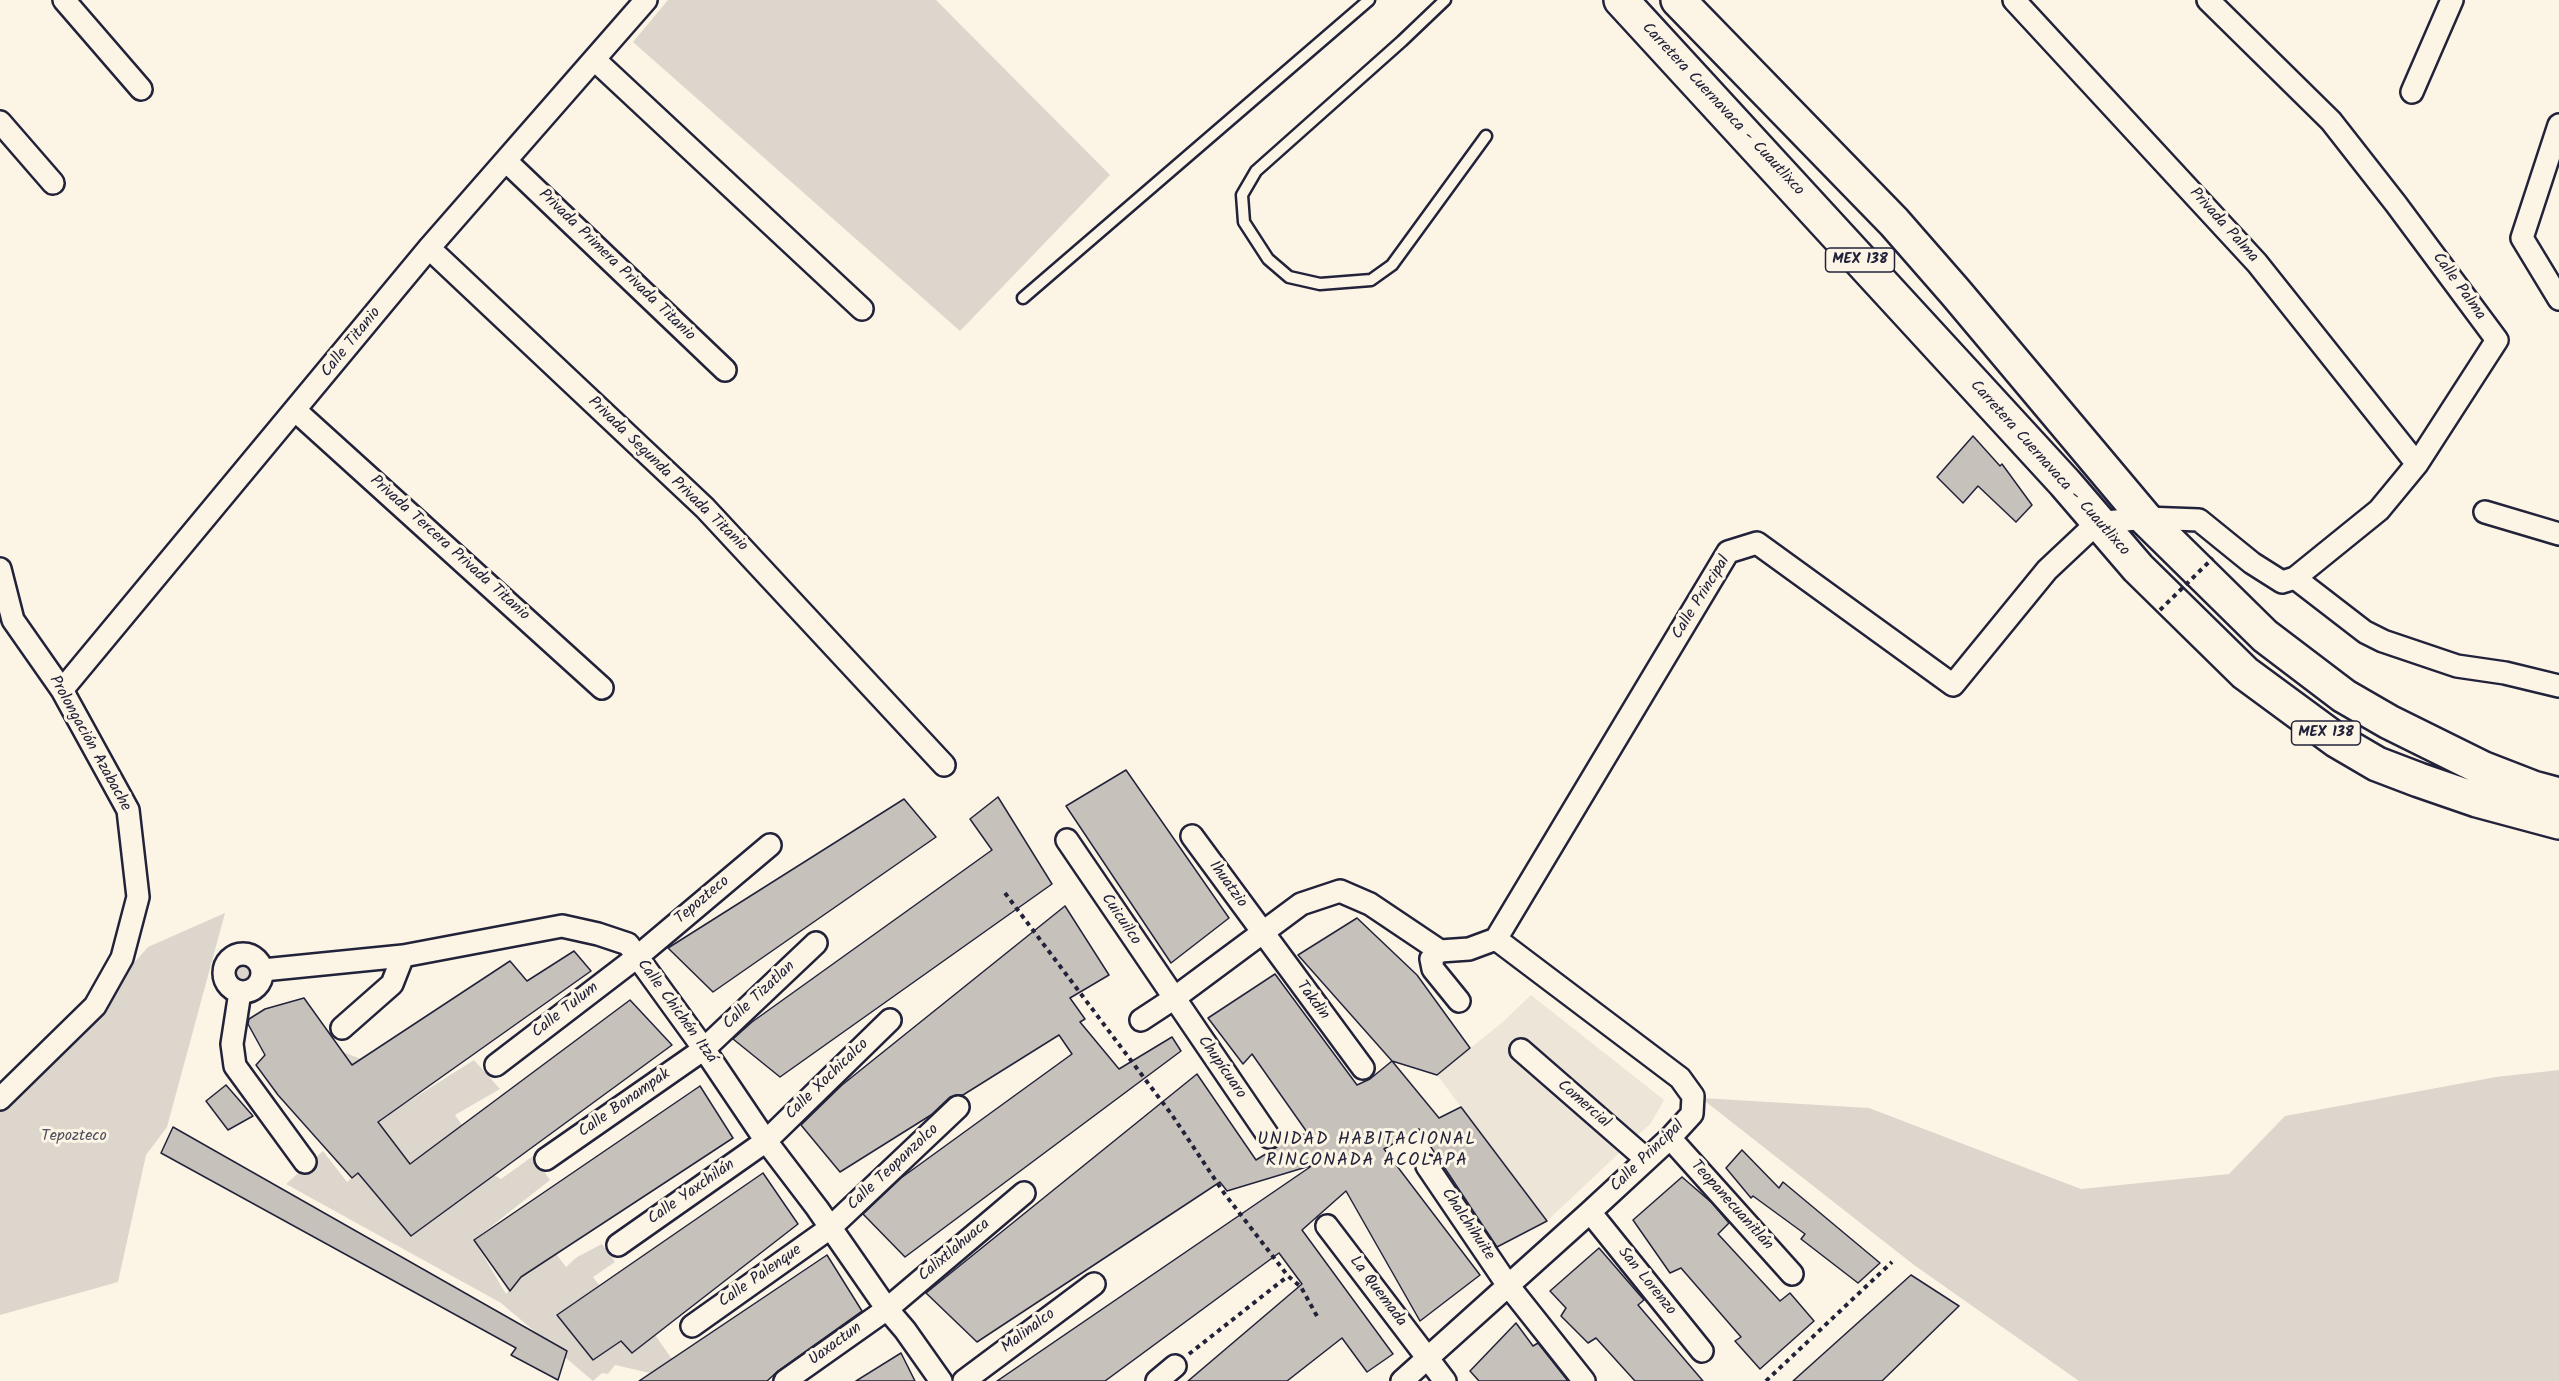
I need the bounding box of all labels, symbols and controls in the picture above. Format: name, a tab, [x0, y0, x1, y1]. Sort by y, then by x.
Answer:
street label: Carretera Cuernavaca - Cuautlixco	[1637, 19, 1807, 201]
street label: Privada Palma	[2184, 185, 2262, 267]
street label: Privada Primera Privada Titanio	[534, 186, 698, 346]
road number: MEX 138	[1826, 248, 1894, 272]
street label: Calle Palma	[2427, 249, 2489, 325]
street label: Calle Titanio	[318, 304, 386, 382]
street label: Carretera Cuernavaca - Cuautlixco	[1965, 377, 2133, 561]
street label: Privada Segunda Privada Titanio	[583, 393, 751, 557]
street label: Privada Tercera Privada Titanio	[365, 472, 533, 626]
street label: Calle Principal	[1669, 553, 1735, 643]
street label: Prolongación Azabache	[44, 673, 134, 815]
road number: MEX 138	[2292, 721, 2360, 745]
street label: Ihuatzio	[1204, 858, 1250, 912]
street label: Tepozteco	[672, 873, 734, 929]
street label: Cuicuilco	[1096, 891, 1144, 949]
street label: Calle Chichén Itzá	[632, 956, 720, 1068]
street label: Calle Tizatlan	[720, 958, 800, 1034]
street label: Takdin	[1291, 978, 1333, 1024]
street label: Calle Tulum	[529, 979, 603, 1043]
street label: Chupícuaro	[1192, 1033, 1250, 1103]
street label: Calle Xochicalco	[782, 1036, 874, 1124]
street label: Calle Bonampak	[576, 1065, 674, 1143]
street label: Comercial	[1552, 1077, 1614, 1133]
street label: Calle Principal	[1607, 1117, 1689, 1197]
street label: Calle Teopanzolco	[844, 1121, 944, 1215]
park label: Tepozteco	[41, 1127, 107, 1147]
district label: UNIDAD HABITACIONAL RINCONADA ACOLAPA	[1257, 1130, 1477, 1172]
street label: Calle Yaxchilán	[645, 1156, 739, 1230]
street label: Teopanecuanitlán	[1685, 1157, 1777, 1255]
street label: Chalchihuite	[1436, 1185, 1498, 1265]
street label: Calixtlahuaca	[915, 1215, 995, 1287]
street label: Calle Palenque	[716, 1241, 806, 1313]
street label: San Lorenzo	[1613, 1244, 1679, 1320]
street label: La Quemada	[1344, 1253, 1410, 1331]
street label: Malinalco	[998, 1306, 1060, 1358]
street label: Uaxactun	[806, 1319, 866, 1371]

